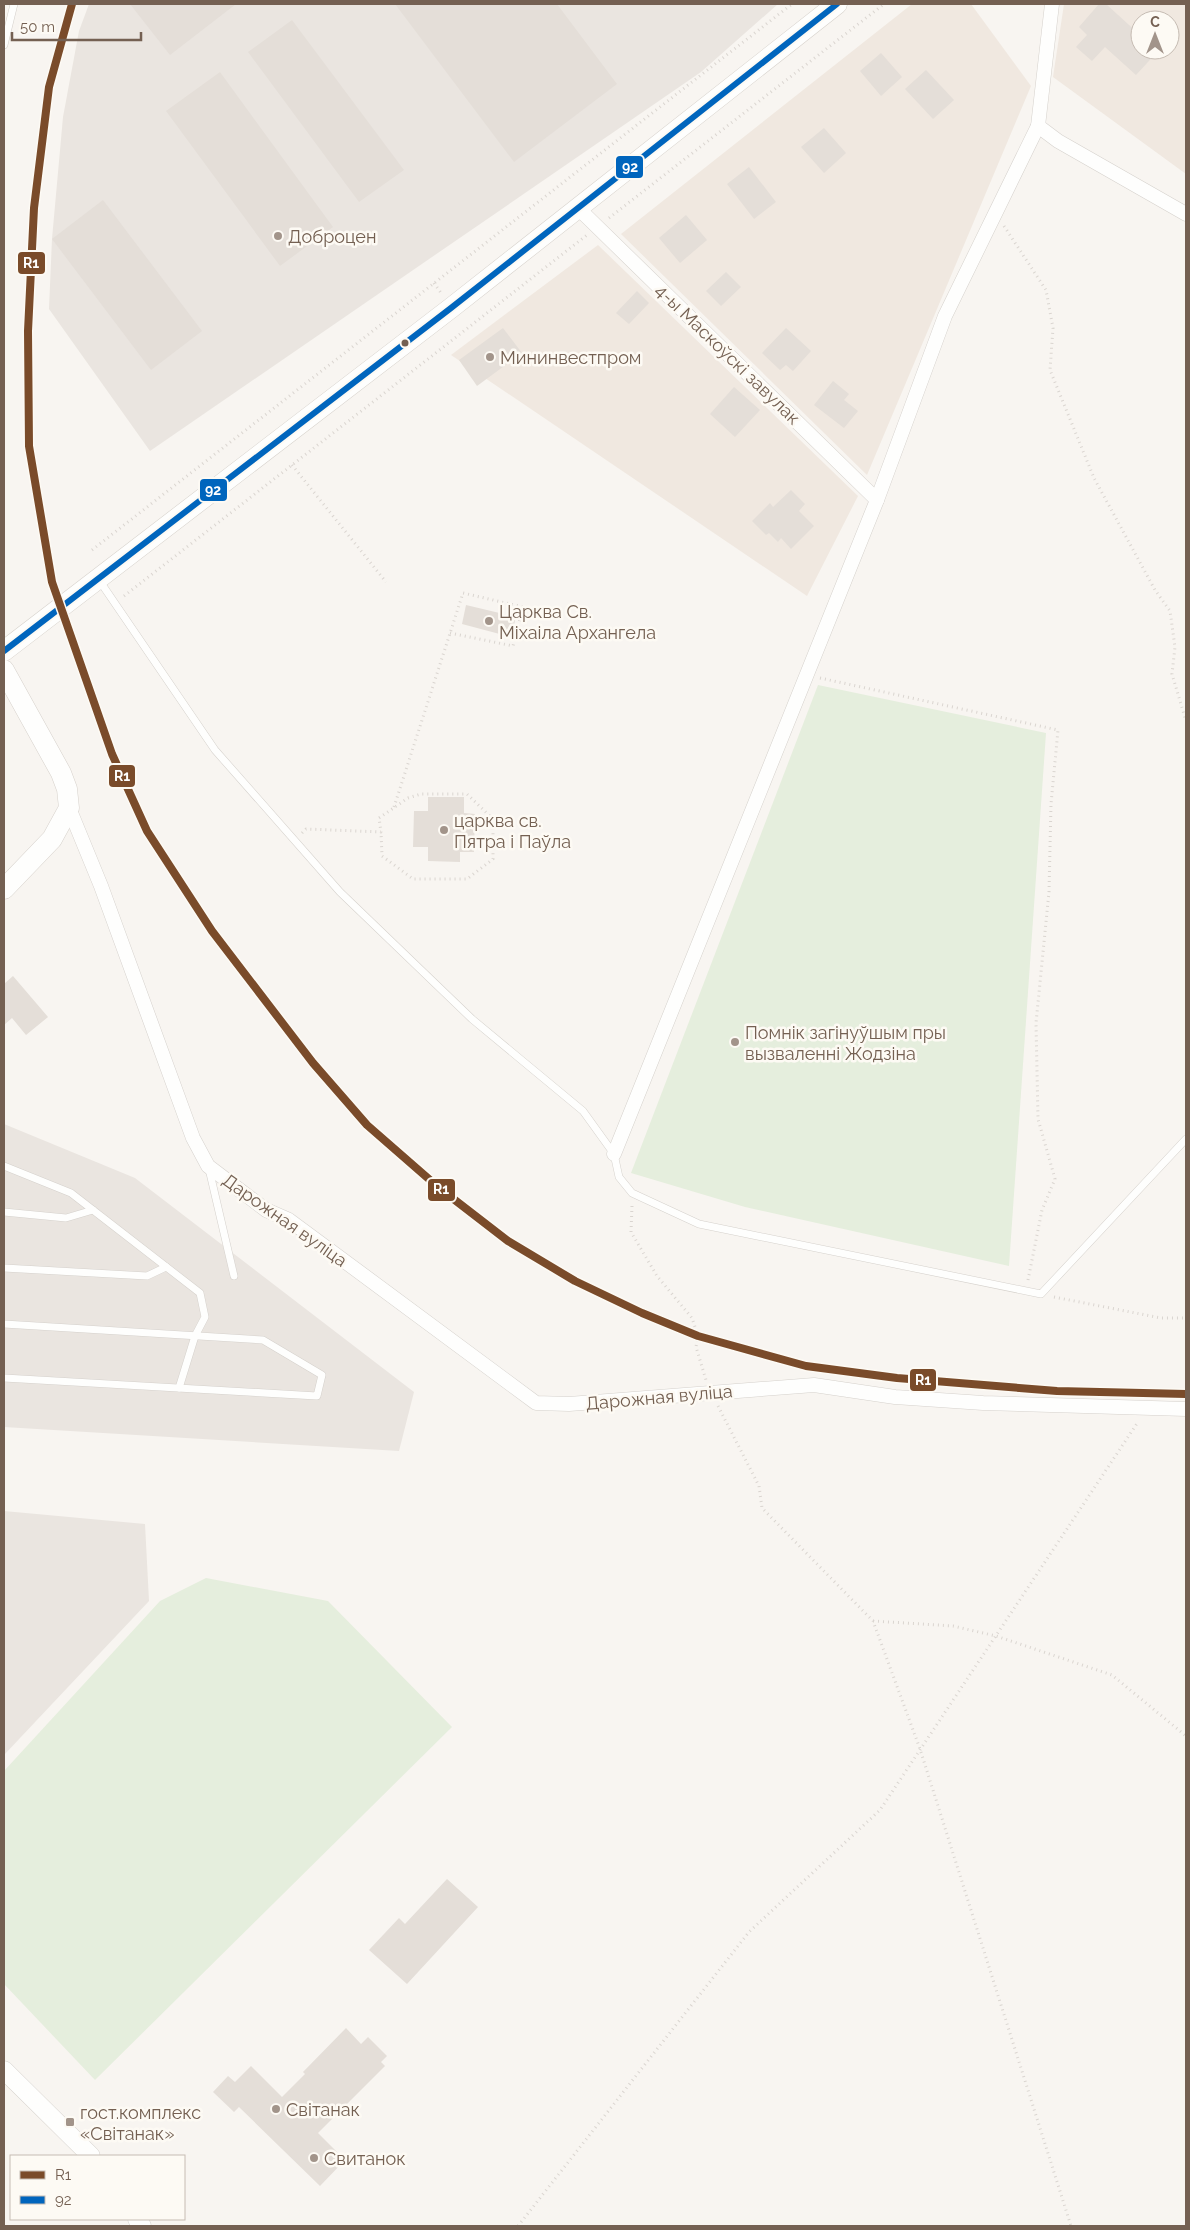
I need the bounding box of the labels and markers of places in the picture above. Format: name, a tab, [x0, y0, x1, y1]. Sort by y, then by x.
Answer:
place label: Доброцен	[288, 226, 376, 247]
marker: Доброцен	[272, 230, 284, 242]
unlabelled marker	[400, 338, 410, 348]
place label: Мининвестпром	[500, 347, 641, 368]
marker: Мининвестпром	[484, 351, 496, 363]
place label: Царква Св. Міхаіла Архангела	[499, 601, 656, 643]
marker: Царква Св. Міхаіла Архангела	[483, 615, 495, 627]
place label: царква св. Пятра і Паўла	[454, 810, 571, 852]
marker: царква св. Пятра і Паўла	[438, 824, 450, 836]
place label: Помнік загінуўшым пры вызваленні Жодзіна	[745, 1022, 946, 1064]
marker: Помнік загінуўшым пры вызваленні Жодзіна	[729, 1036, 741, 1048]
place label: Світанак	[286, 2099, 360, 2120]
place label: гост.комплекс «Світанак»	[80, 2102, 201, 2144]
marker: Світанак	[270, 2103, 282, 2115]
marker: гост.комплекс «Світанак»	[64, 2116, 76, 2128]
place label: Свитанок	[324, 2148, 406, 2169]
marker: Свитанок	[308, 2152, 320, 2164]

